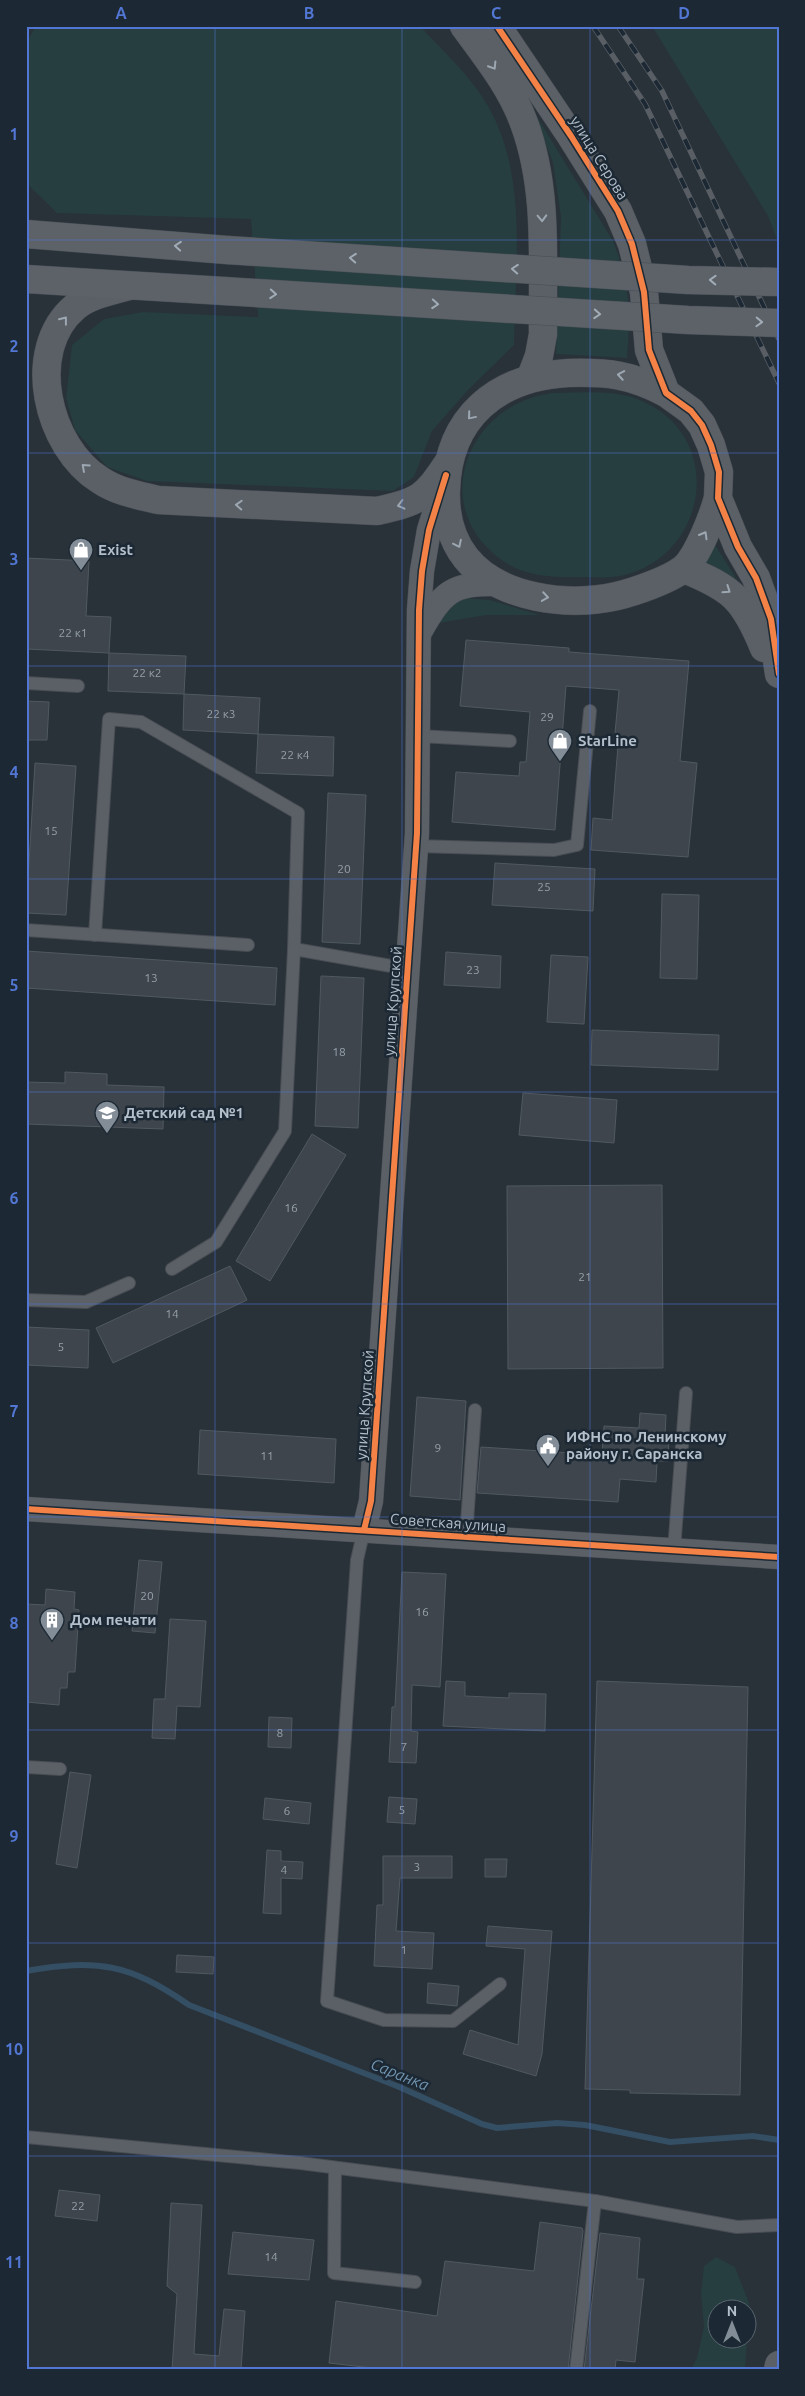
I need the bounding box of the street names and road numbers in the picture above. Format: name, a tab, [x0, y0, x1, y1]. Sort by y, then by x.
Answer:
street label: улица Серова	[567, 113, 632, 203]
street label: улица Крупской	[380, 945, 405, 1057]
street label: улица Крупской	[352, 1349, 377, 1461]
street label: Советская улица	[390, 1510, 507, 1535]

